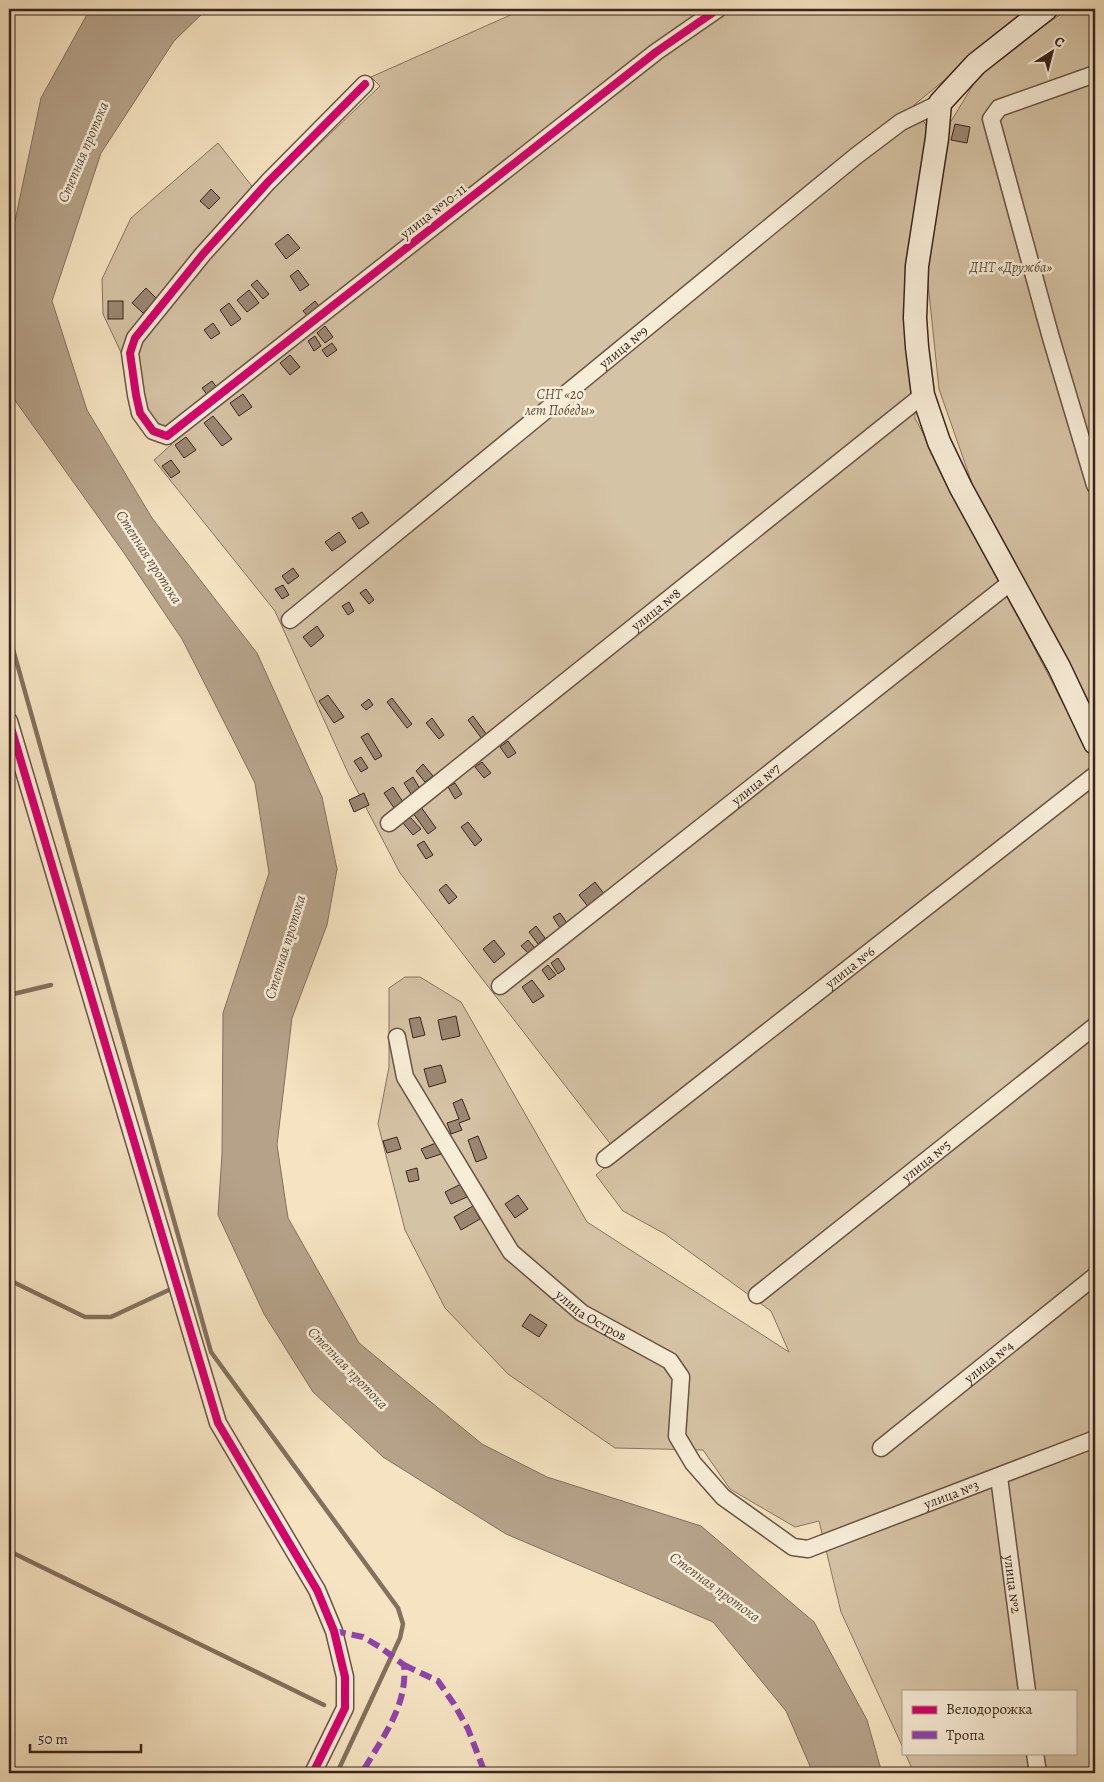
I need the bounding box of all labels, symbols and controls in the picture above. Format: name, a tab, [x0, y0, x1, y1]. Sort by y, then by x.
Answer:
north arrow	[1026, 28, 1076, 78]
text: С	[1050, 32, 1069, 52]
water label: Степная протока	[53, 98, 113, 206]
street label: улица №10-11	[396, 179, 470, 244]
park label: ДНТ «Дружба»	[969, 258, 1052, 277]
street label: улица №9	[594, 321, 652, 374]
park label: СНТ «20 лет Победы»	[524, 385, 595, 420]
water label: Степная протока	[111, 506, 187, 608]
street label: улица №8	[627, 584, 685, 636]
street label: улица №7	[727, 759, 785, 810]
water label: Степная протока	[260, 892, 310, 1002]
street label: улица №6	[820, 942, 879, 994]
street label: улица №5	[897, 1135, 955, 1187]
street label: улица Остров	[551, 1285, 630, 1346]
water label: Степная протока	[303, 1322, 393, 1414]
street label: улица №4	[959, 1336, 1018, 1388]
street label: улица №3	[920, 1475, 982, 1514]
water label: Степная протока	[665, 1547, 765, 1627]
street label: улица №2	[999, 1553, 1026, 1615]
legend	[902, 1690, 1076, 1754]
text: Велодорожка	[946, 1699, 1033, 1719]
scale bar	[30, 1722, 141, 1754]
text: Тропа	[946, 1725, 985, 1745]
text: 50 m	[38, 1729, 68, 1749]

